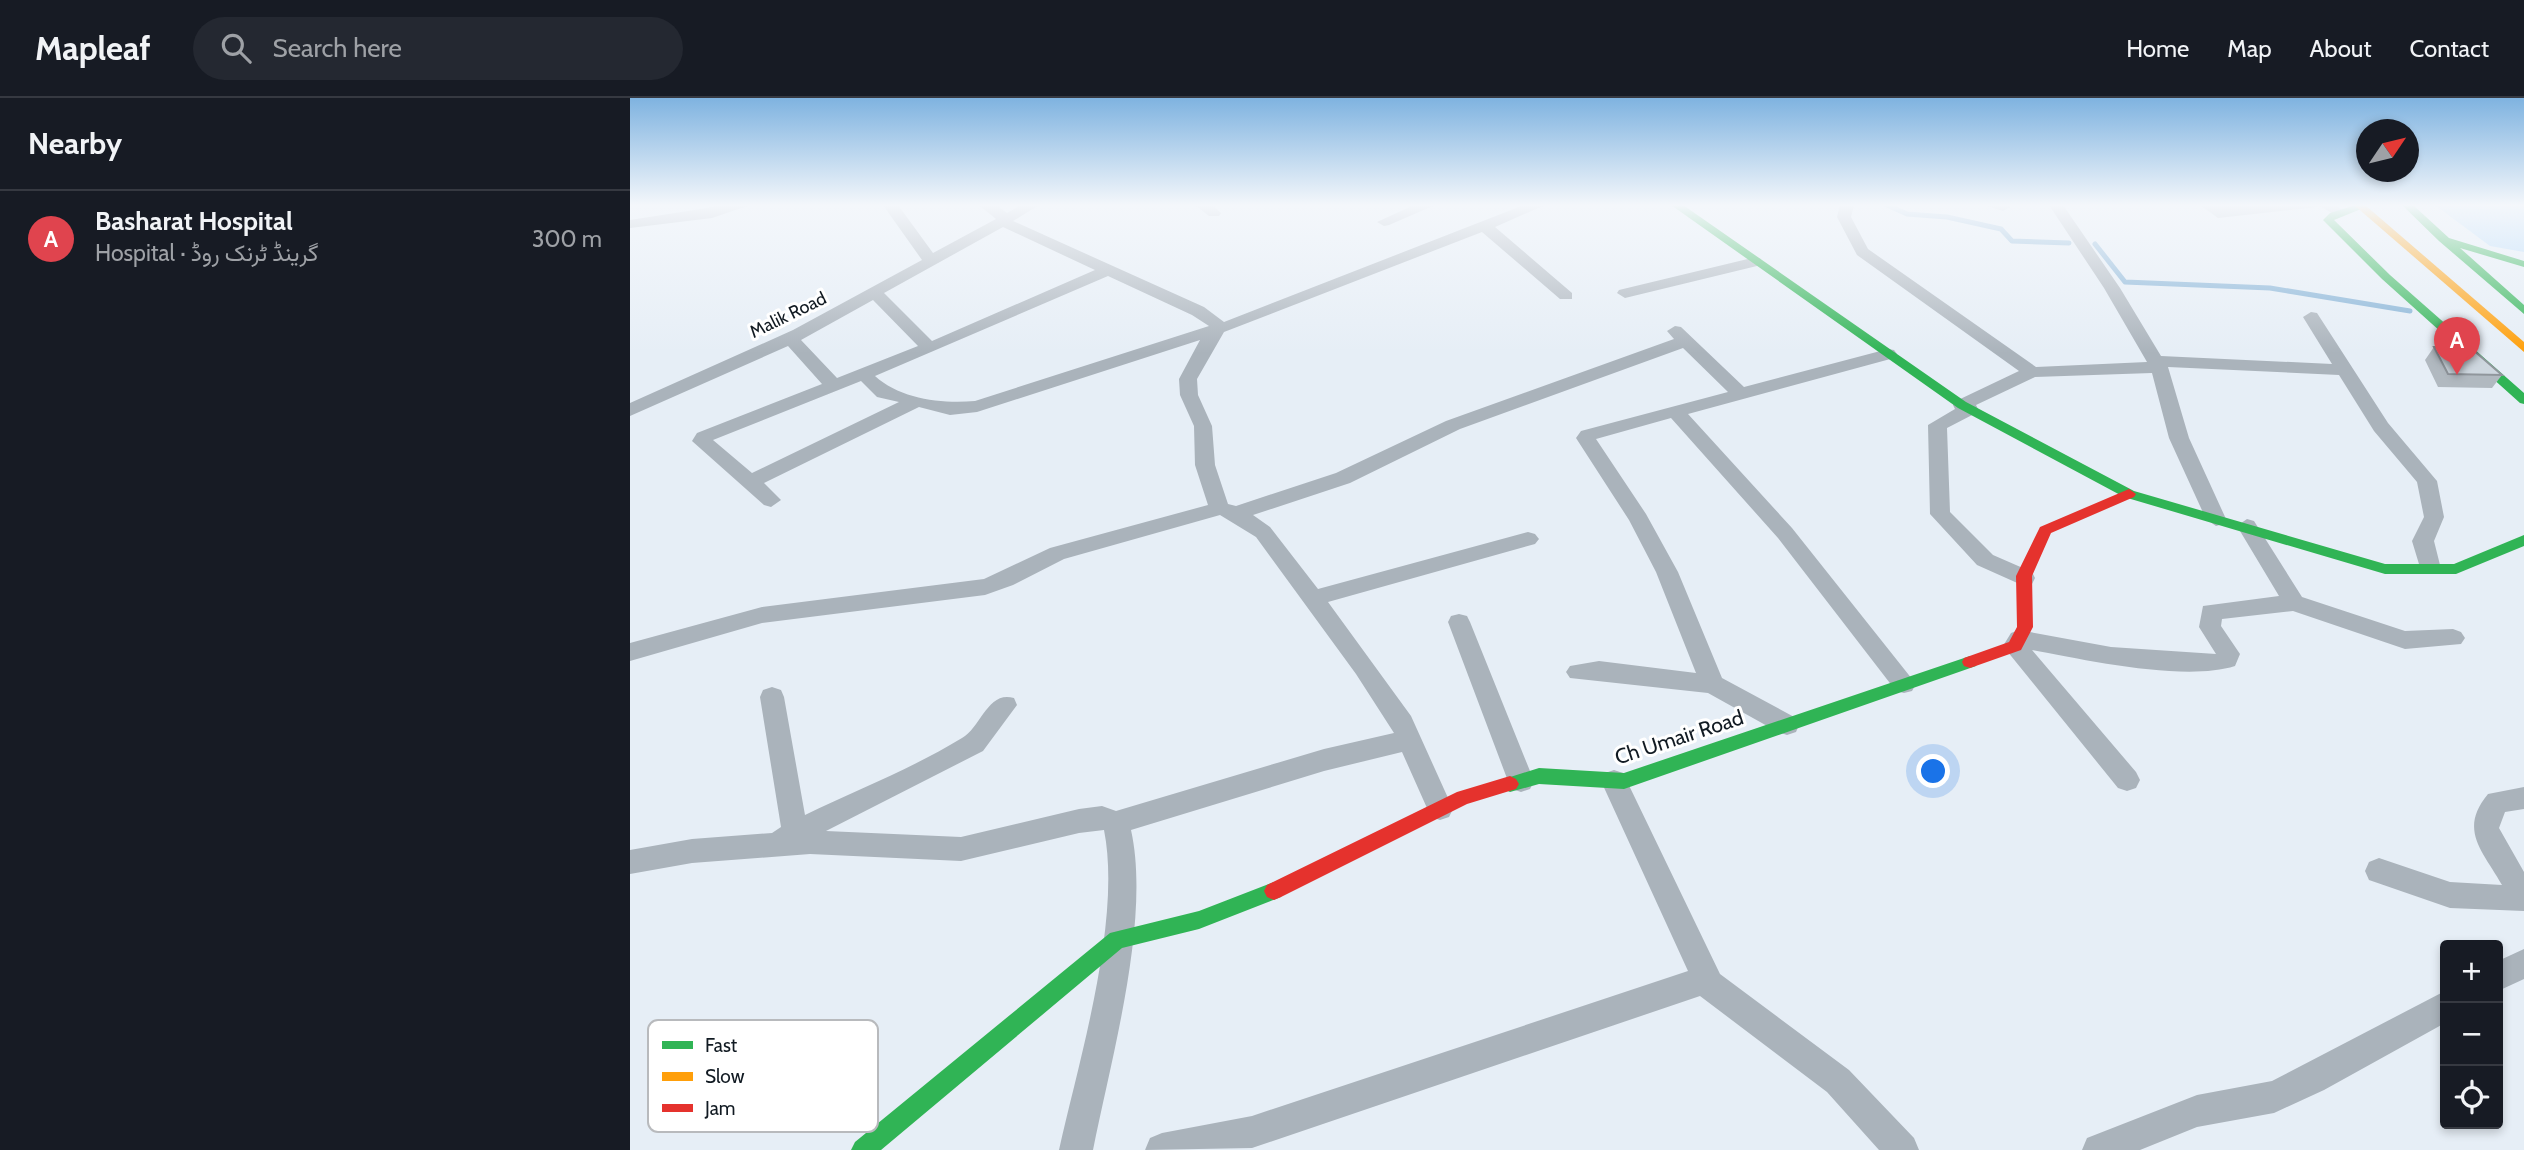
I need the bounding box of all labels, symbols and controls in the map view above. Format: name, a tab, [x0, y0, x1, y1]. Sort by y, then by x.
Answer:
search box	[193, 17, 683, 80]
text: Mapleaf	[35, 28, 151, 68]
icon: search	[217, 29, 255, 67]
text: Search here	[273, 32, 402, 64]
text: Home	[2126, 34, 2189, 63]
text: Map	[2227, 34, 2272, 63]
text: About	[2310, 34, 2372, 63]
text: Contact	[2410, 34, 2489, 63]
north arrow	[2356, 119, 2419, 182]
text: Nearby	[28, 125, 122, 162]
text: Basharat Hospital	[95, 205, 293, 237]
text: A	[44, 225, 58, 253]
text: 300 m	[532, 225, 602, 253]
text: Hospital · گرینڈ ٹرنک روڈ	[95, 239, 319, 267]
street label: Malik Road	[746, 287, 830, 343]
pin: A	[2434, 317, 2480, 375]
street label: Ch Umair Road	[1612, 704, 1746, 770]
your location	[1916, 754, 1950, 788]
map controls	[2440, 940, 2503, 1129]
button: +	[2440, 940, 2503, 1003]
button: −	[2440, 1003, 2503, 1066]
legend	[648, 1020, 878, 1132]
text: Fast	[705, 1034, 738, 1057]
text: Slow	[705, 1065, 745, 1088]
button: locate	[2440, 1066, 2503, 1129]
text: Jam	[704, 1097, 735, 1120]

